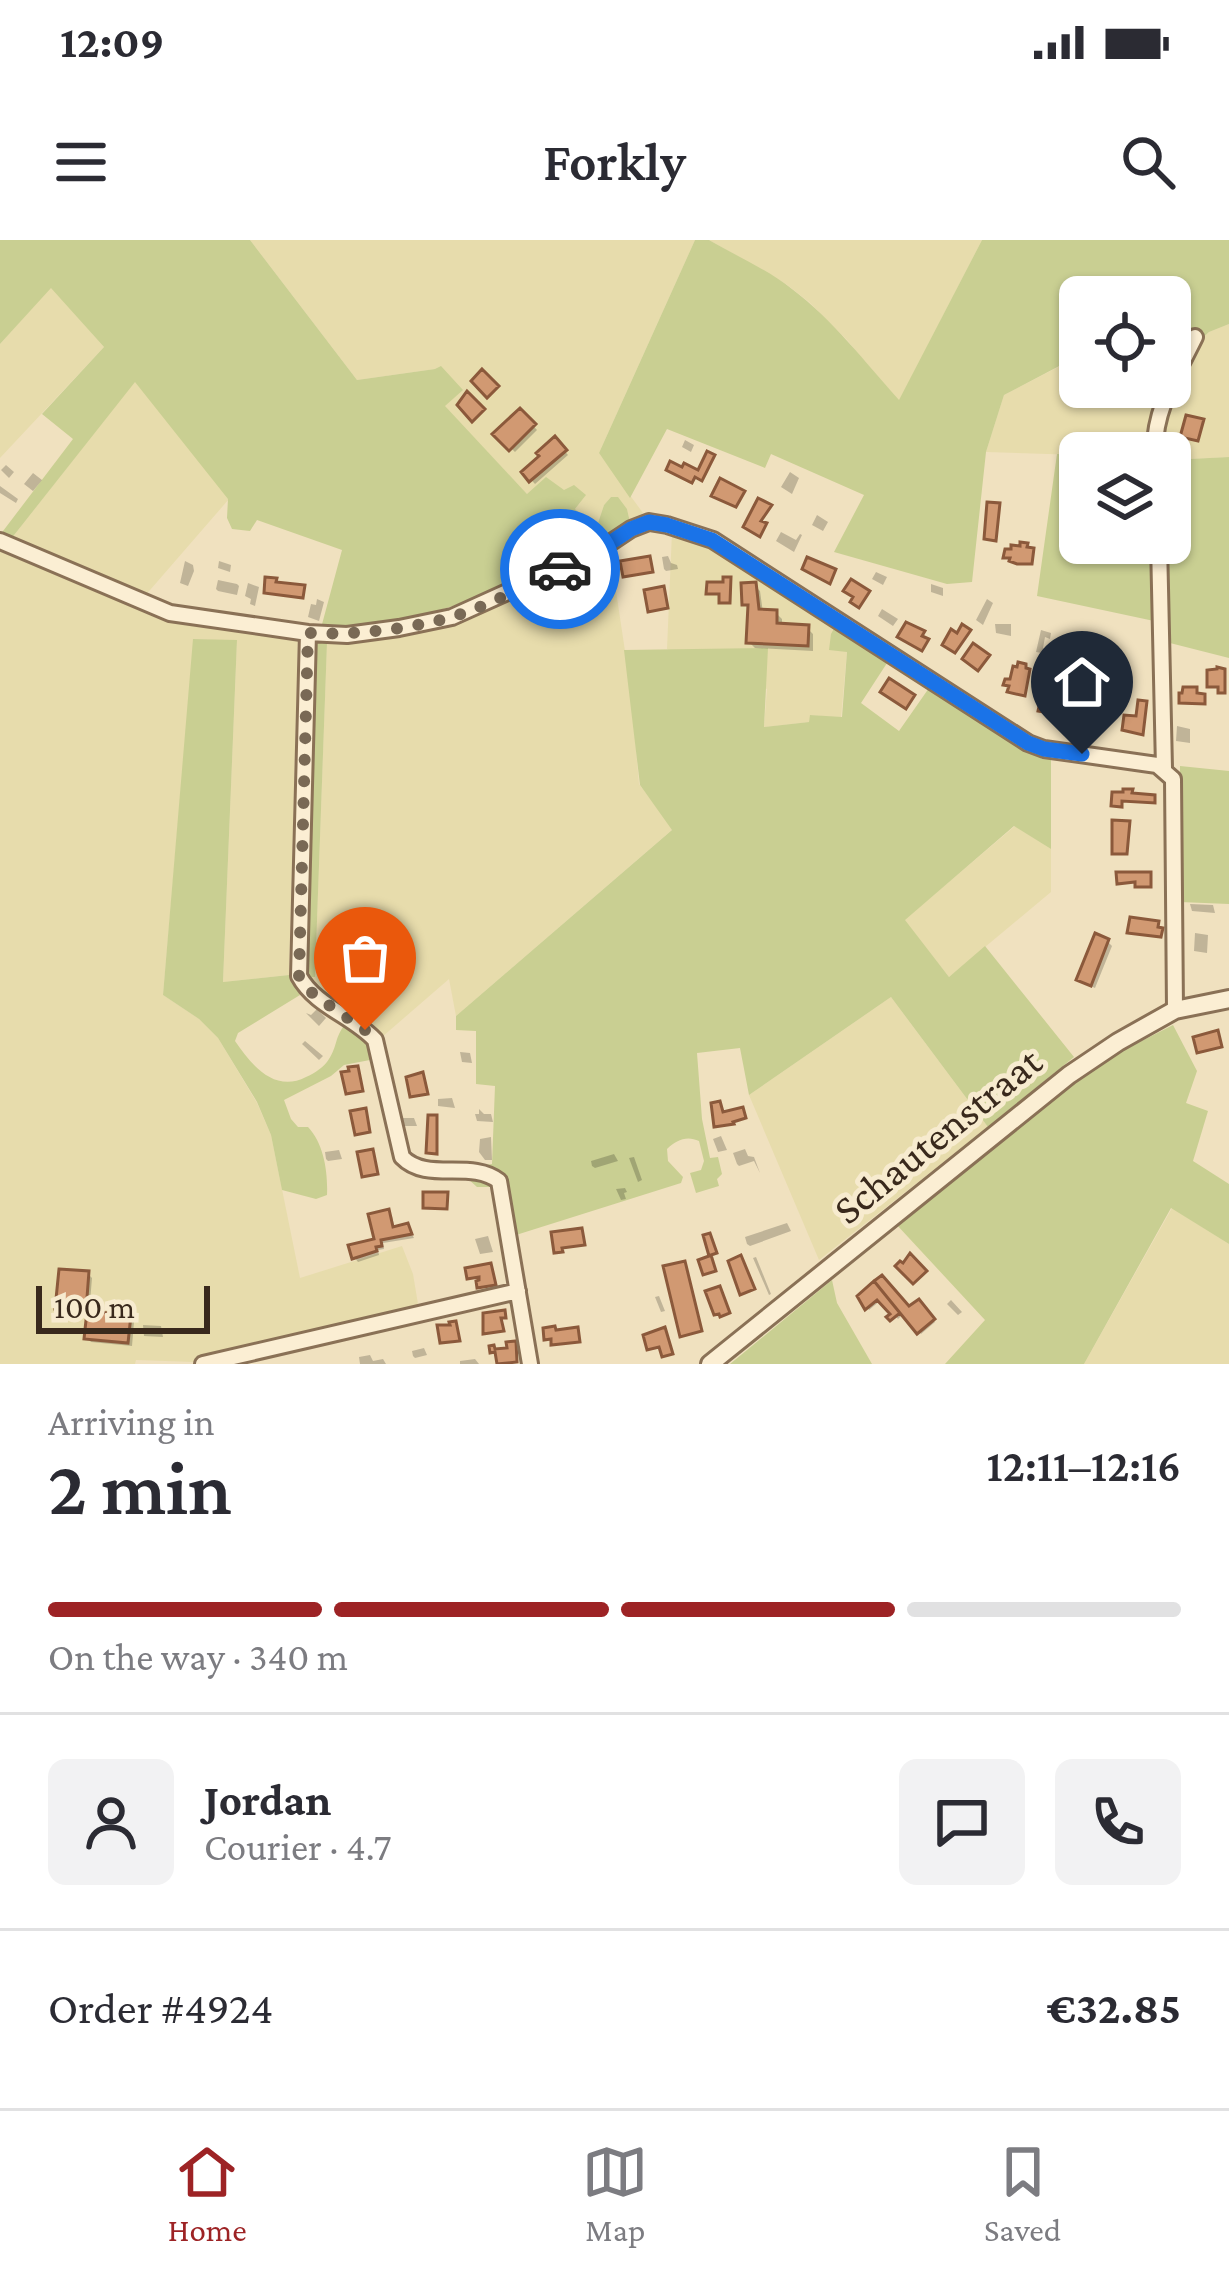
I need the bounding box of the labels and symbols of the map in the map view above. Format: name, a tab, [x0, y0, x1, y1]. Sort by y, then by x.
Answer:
courier	[500, 509, 620, 629]
pin	[1031, 631, 1133, 754]
pin	[314, 907, 416, 1030]
street label: Schautenstraat	[824, 1036, 1051, 1233]
scale bar	[36, 1280, 210, 1333]

